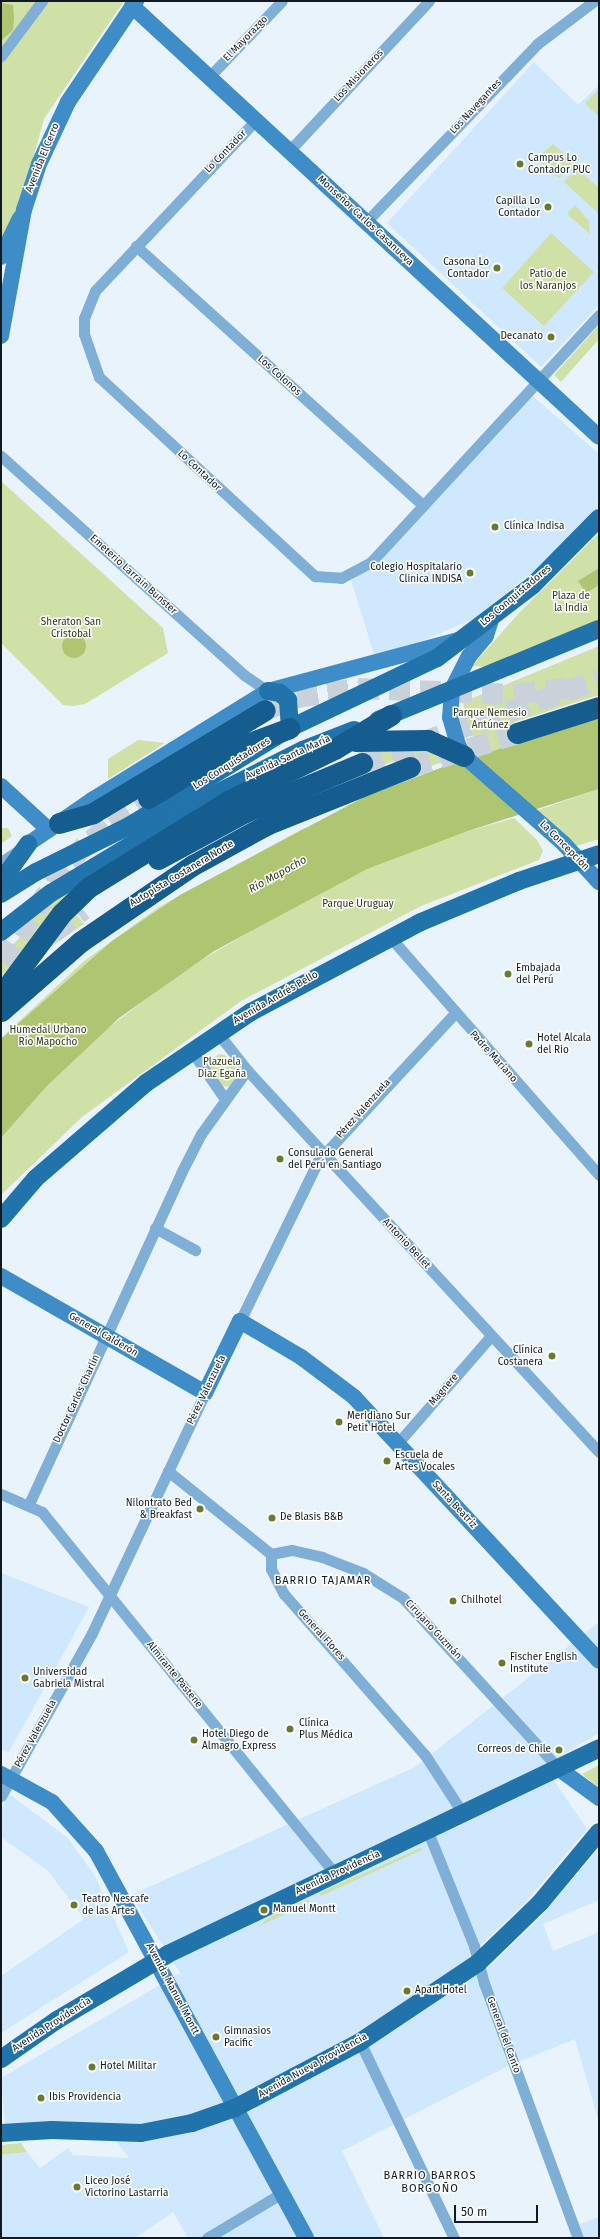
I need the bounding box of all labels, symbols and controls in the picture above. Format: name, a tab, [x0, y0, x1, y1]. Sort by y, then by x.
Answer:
street label: El Mayorazgo	[221, 14, 271, 64]
street label: Los Misioneros	[332, 47, 386, 105]
street label: Los Navegantes	[448, 77, 504, 137]
street label: Avenida El Cerro	[24, 122, 62, 194]
street label: Lo Contador	[203, 128, 249, 176]
place label: Campus Lo Contador PUC	[528, 152, 590, 176]
marker: Campus Lo Contador PUC	[515, 159, 525, 169]
street label: Monseñor Carlos Casanueva	[315, 173, 415, 269]
place label: Capilla Lo Contador	[496, 195, 540, 218]
marker: Capilla Lo Contador	[543, 202, 553, 212]
place label: Casona Lo Contador	[443, 256, 489, 280]
marker: Casona Lo Contador	[492, 263, 502, 273]
park label: Patio de los Naranjos	[520, 268, 576, 292]
place label: Decanato	[500, 331, 543, 343]
marker: Decanato	[546, 332, 556, 342]
street label: Los Colonos	[255, 353, 303, 399]
street label: Lo Contador	[175, 448, 223, 494]
marker: Clínica Indisa	[489, 521, 501, 533]
place label: Clínica Indisa	[504, 521, 564, 533]
street label: Emeterio Larraín Bunster	[87, 533, 179, 617]
place label: Colegio Hospitalario Clinica INDISA	[370, 561, 462, 584]
street label: Los Conquistadores	[478, 563, 554, 629]
marker: Colegio Hospitalario Clinica INDISA	[465, 568, 475, 578]
park label: Plaza de la India	[552, 590, 590, 614]
park label: Sheraton San Cristobal	[41, 616, 101, 640]
park label: Parque Nemesio Antúnez	[453, 707, 527, 730]
street label: Avenida Santa María	[244, 733, 332, 783]
street label: Los Conquistadores	[191, 735, 273, 793]
street label: La Concepción	[537, 819, 591, 873]
street label: Autopista Costanera Norte	[128, 838, 236, 910]
water label: Río Mapocho	[247, 854, 309, 896]
park label: Parque Uruguay	[322, 899, 394, 911]
place label: Embajada del Perú	[516, 962, 561, 986]
street label: Avenida Andrés Bello	[231, 969, 321, 1027]
marker: Embajada del Perú	[503, 969, 513, 979]
park label: Humedal Urbano Río Mapocho	[10, 1024, 86, 1048]
street label: Padre Mariano	[467, 1029, 519, 1085]
place label: Hotel Alcala del Rio	[537, 1032, 591, 1056]
marker: Hotel Alcala del Rio	[524, 1039, 534, 1049]
park label: Plazuela Diaz Egaña	[198, 1056, 246, 1080]
street label: Pérez Valenzuela	[334, 1077, 394, 1141]
place label: Consulado General del Perú en Santiago	[288, 1147, 382, 1170]
marker: Consulado General del Perú en Santiago	[275, 1154, 285, 1164]
street label: Antonio Bellet	[380, 1216, 432, 1272]
street label: General Calderón	[66, 1310, 140, 1360]
place label: Clínica Costanera	[498, 1344, 543, 1368]
marker: Clínica Costanera	[546, 1350, 558, 1362]
street label: Doctor Carlos Charlin	[51, 1353, 103, 1445]
street label: Pérez Valenzuela	[185, 1353, 229, 1427]
street label: Magnere	[427, 1371, 461, 1409]
place label: Meridiano Sur Petit Hotel	[347, 1410, 411, 1434]
marker: Meridiano Sur Petit Hotel	[334, 1417, 344, 1427]
place label: Escuela de Artes Vocales	[395, 1449, 455, 1472]
marker: Escuela de Artes Vocales	[382, 1456, 392, 1466]
street label: Santa Beatriz	[429, 1479, 479, 1531]
place label: Nilontrato Bed & Breakfast	[126, 1497, 192, 1520]
marker: Nilontrato Bed & Breakfast	[195, 1504, 205, 1514]
place label: De Blasis B&B	[280, 1512, 343, 1524]
marker: De Blasis B&B	[267, 1513, 277, 1523]
district label: BARRIO TAJAMAR	[275, 1574, 371, 1588]
place label: Chilhotel	[461, 1595, 502, 1607]
marker: Chilhotel	[448, 1596, 458, 1606]
street label: Cirujano Guzmán	[402, 1598, 464, 1662]
street label: General Flores	[295, 1607, 347, 1663]
street label: Almirante Pastene	[144, 1639, 204, 1711]
place label: Fischer English Institute	[510, 1651, 577, 1674]
marker: Fischer English Institute	[497, 1658, 507, 1668]
place label: Universidad Gabriela Mistral	[33, 1666, 104, 1690]
marker: Universidad Gabriela Mistral	[20, 1673, 30, 1683]
street label: Pérez Valenzuela	[12, 1698, 60, 1770]
place label: Clínica Plus Médica	[299, 1717, 353, 1740]
marker: Clínica Plus Médica	[284, 1723, 296, 1735]
place label: Hotel Diego de Almagro Express	[202, 1728, 276, 1752]
marker: Hotel Diego de Almagro Express	[189, 1735, 199, 1745]
place label: Correos de Chile	[477, 1744, 551, 1756]
marker: Correos de Chile	[554, 1745, 564, 1755]
street label: Avenida Providencia	[294, 1848, 382, 1898]
place label: Teatro Nescafe de las Artes	[82, 1893, 149, 1916]
marker: Teatro Nescafe de las Artes	[69, 1900, 79, 1910]
marker: Manuel Montt	[258, 1904, 270, 1916]
place label: Manuel Montt	[273, 1904, 336, 1916]
street label: Avenida Manuel Montt	[143, 1941, 201, 2037]
place label: Apart Hotel	[415, 1985, 467, 1997]
marker: Apart Hotel	[402, 1986, 412, 1996]
street label: Avenida Providencia	[10, 1995, 94, 2055]
street label: General del Canto	[484, 1995, 522, 2075]
place label: Gimnasios Pacific	[224, 2025, 271, 2048]
street label: Avenida Nueva Providencia	[256, 2031, 370, 2101]
marker: Gimnasios Pacific	[211, 2032, 221, 2042]
place label: Hotel Militar	[100, 2061, 156, 2073]
marker: Hotel Militar	[87, 2062, 97, 2072]
place label: Ibis Providencia	[49, 2092, 121, 2104]
marker: Ibis Providencia	[36, 2093, 46, 2103]
district label: BARRIO BARROS BORGOÑO	[384, 2170, 476, 2196]
place label: Liceo José Victorino Lastarria	[85, 2175, 168, 2198]
marker: Liceo José Victorino Lastarria	[72, 2182, 82, 2192]
scale bar	[456, 2197, 540, 2223]
text: 50 m	[461, 2205, 487, 2219]

